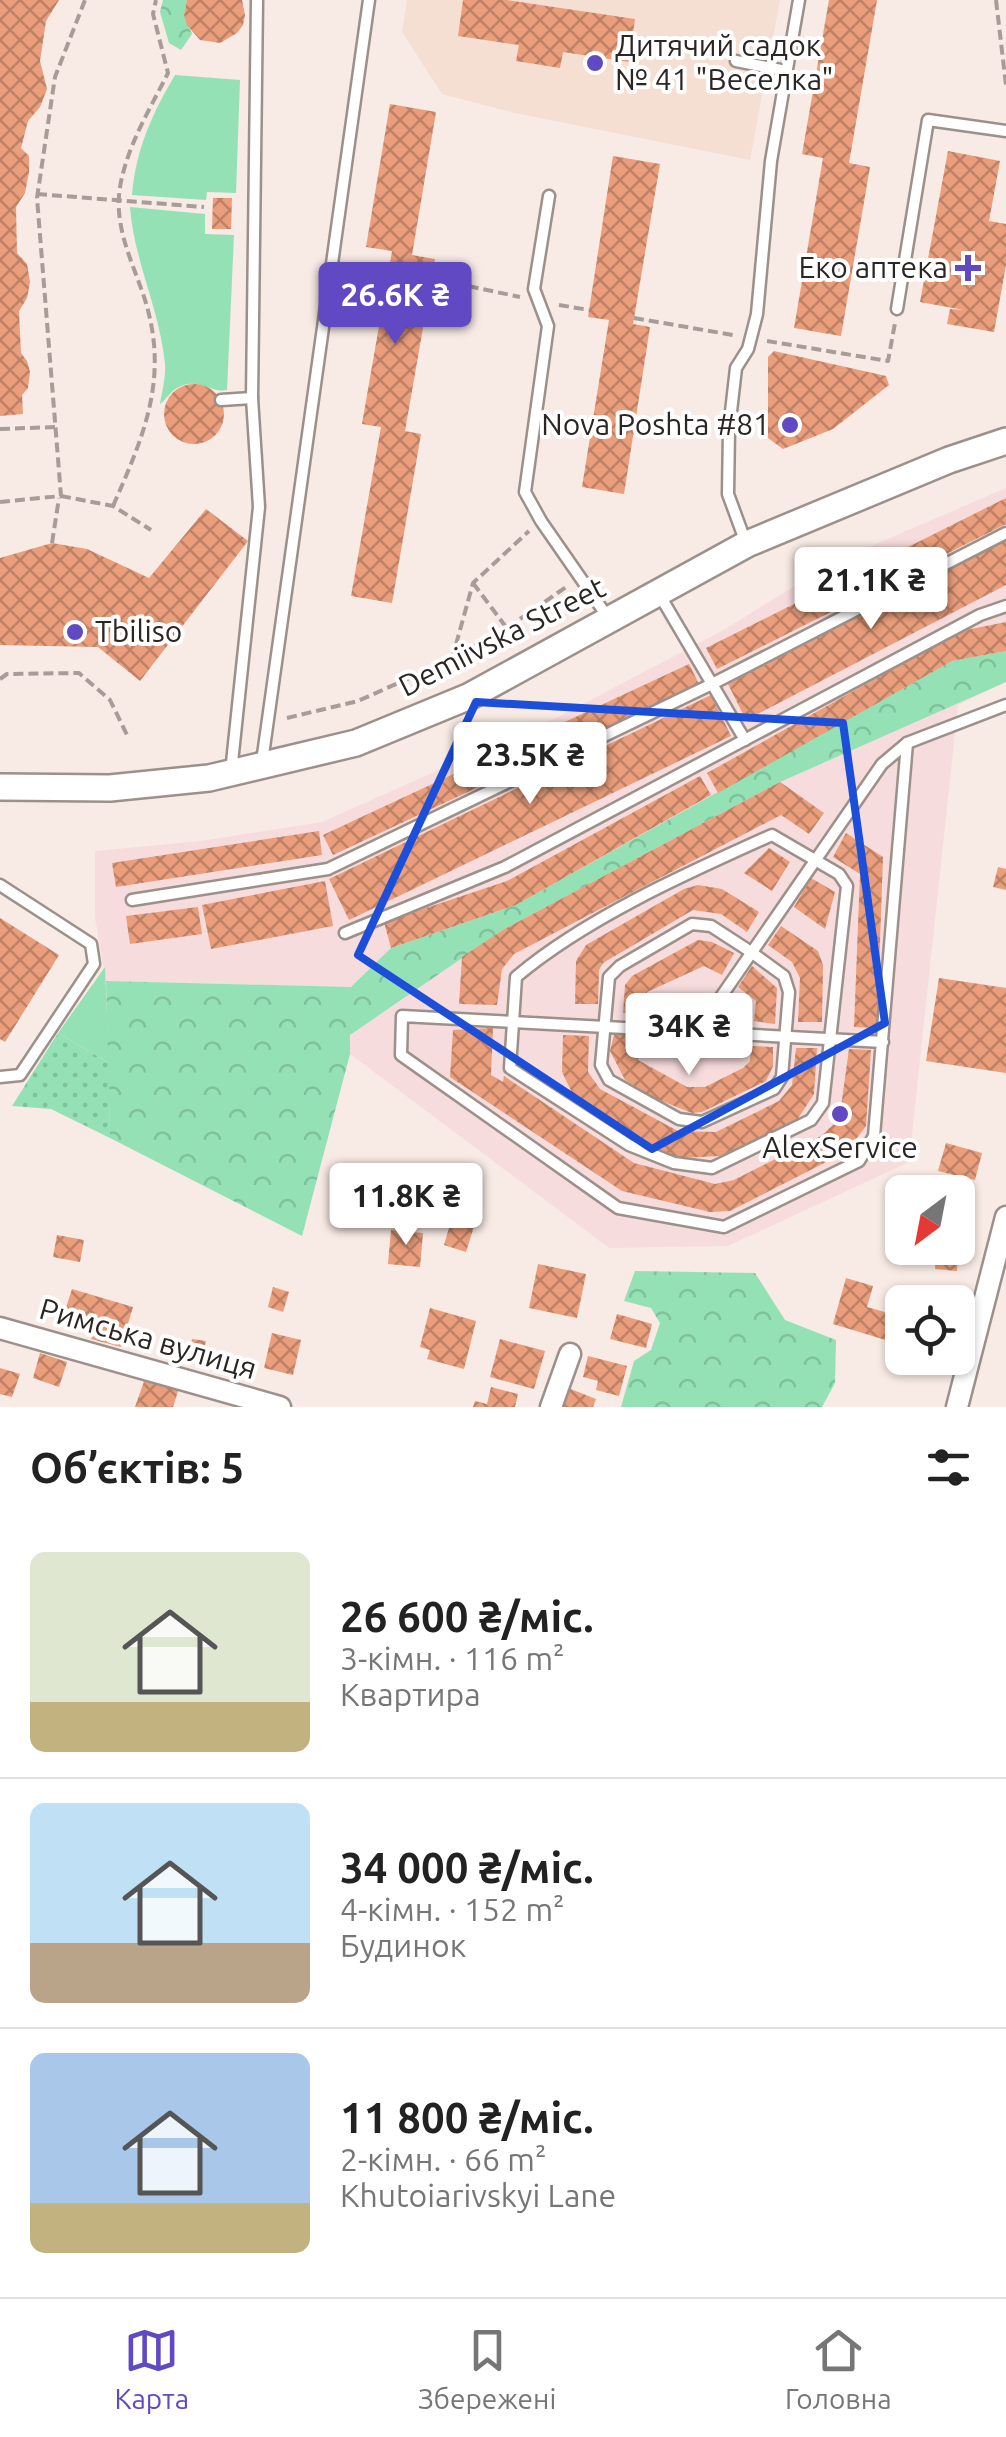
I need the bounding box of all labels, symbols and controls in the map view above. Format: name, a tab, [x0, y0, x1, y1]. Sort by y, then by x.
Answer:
place label: Дитячий садок № 41 "Веселка"	[615, 28, 834, 96]
marker: Дитячий садок № 41 "Веселка"	[584, 52, 606, 74]
place label: Еко аптека	[799, 250, 948, 284]
marker: Еко аптека	[957, 257, 979, 279]
pin: 26.6K ₴	[303, 262, 487, 347]
text: 26.6K ₴	[341, 276, 449, 312]
place label: Nova Poshta #81	[541, 407, 770, 441]
marker: Nova Poshta #81	[779, 414, 801, 436]
pin: 21.1K ₴	[779, 547, 963, 632]
text: 21.1K ₴	[817, 561, 925, 597]
street label: Demiivska Street	[393, 569, 611, 703]
place label: Tbiliso	[95, 614, 182, 648]
marker: Tbiliso	[64, 621, 86, 643]
pin: 23.5K ₴	[438, 722, 622, 807]
text: 23.5K ₴	[476, 736, 584, 772]
pin: 34K ₴	[619, 993, 759, 1078]
text: 34K ₴	[647, 1007, 731, 1043]
marker: AlexService	[829, 1103, 851, 1125]
place label: AlexService	[762, 1130, 918, 1164]
pin: 11.8K ₴	[314, 1163, 498, 1248]
north arrow	[885, 1175, 975, 1265]
map controls	[885, 1175, 975, 1375]
text: 11.8K ₴	[352, 1177, 460, 1213]
button: locate	[885, 1285, 975, 1375]
street label: Римська вулиця	[36, 1291, 261, 1385]
icon: filters	[921, 1440, 976, 1495]
text: Об’єктів: 5	[30, 1444, 244, 1491]
icon: home	[110, 1592, 230, 1712]
text: 26 600 ₴/міс.	[340, 1593, 594, 1640]
text: 3-кімн. · 116 m²	[340, 1640, 565, 1676]
text: Квартира	[340, 1676, 481, 1712]
icon: home	[110, 1843, 230, 1963]
text: 34 000 ₴/міс.	[340, 1844, 594, 1891]
text: 4-кімн. · 152 m²	[340, 1891, 565, 1927]
text: Будинок	[340, 1927, 466, 1963]
icon: home	[110, 2093, 230, 2213]
text: 11 800 ₴/міс.	[340, 2094, 594, 2141]
text: 2-кімн. · 66 m²	[340, 2141, 546, 2177]
text: Khutoiarivskyi Lane	[340, 2177, 616, 2213]
tab: Карта	[114, 2323, 189, 2414]
tab: Збережені	[418, 2323, 556, 2414]
tab: Головна	[785, 2323, 892, 2414]

